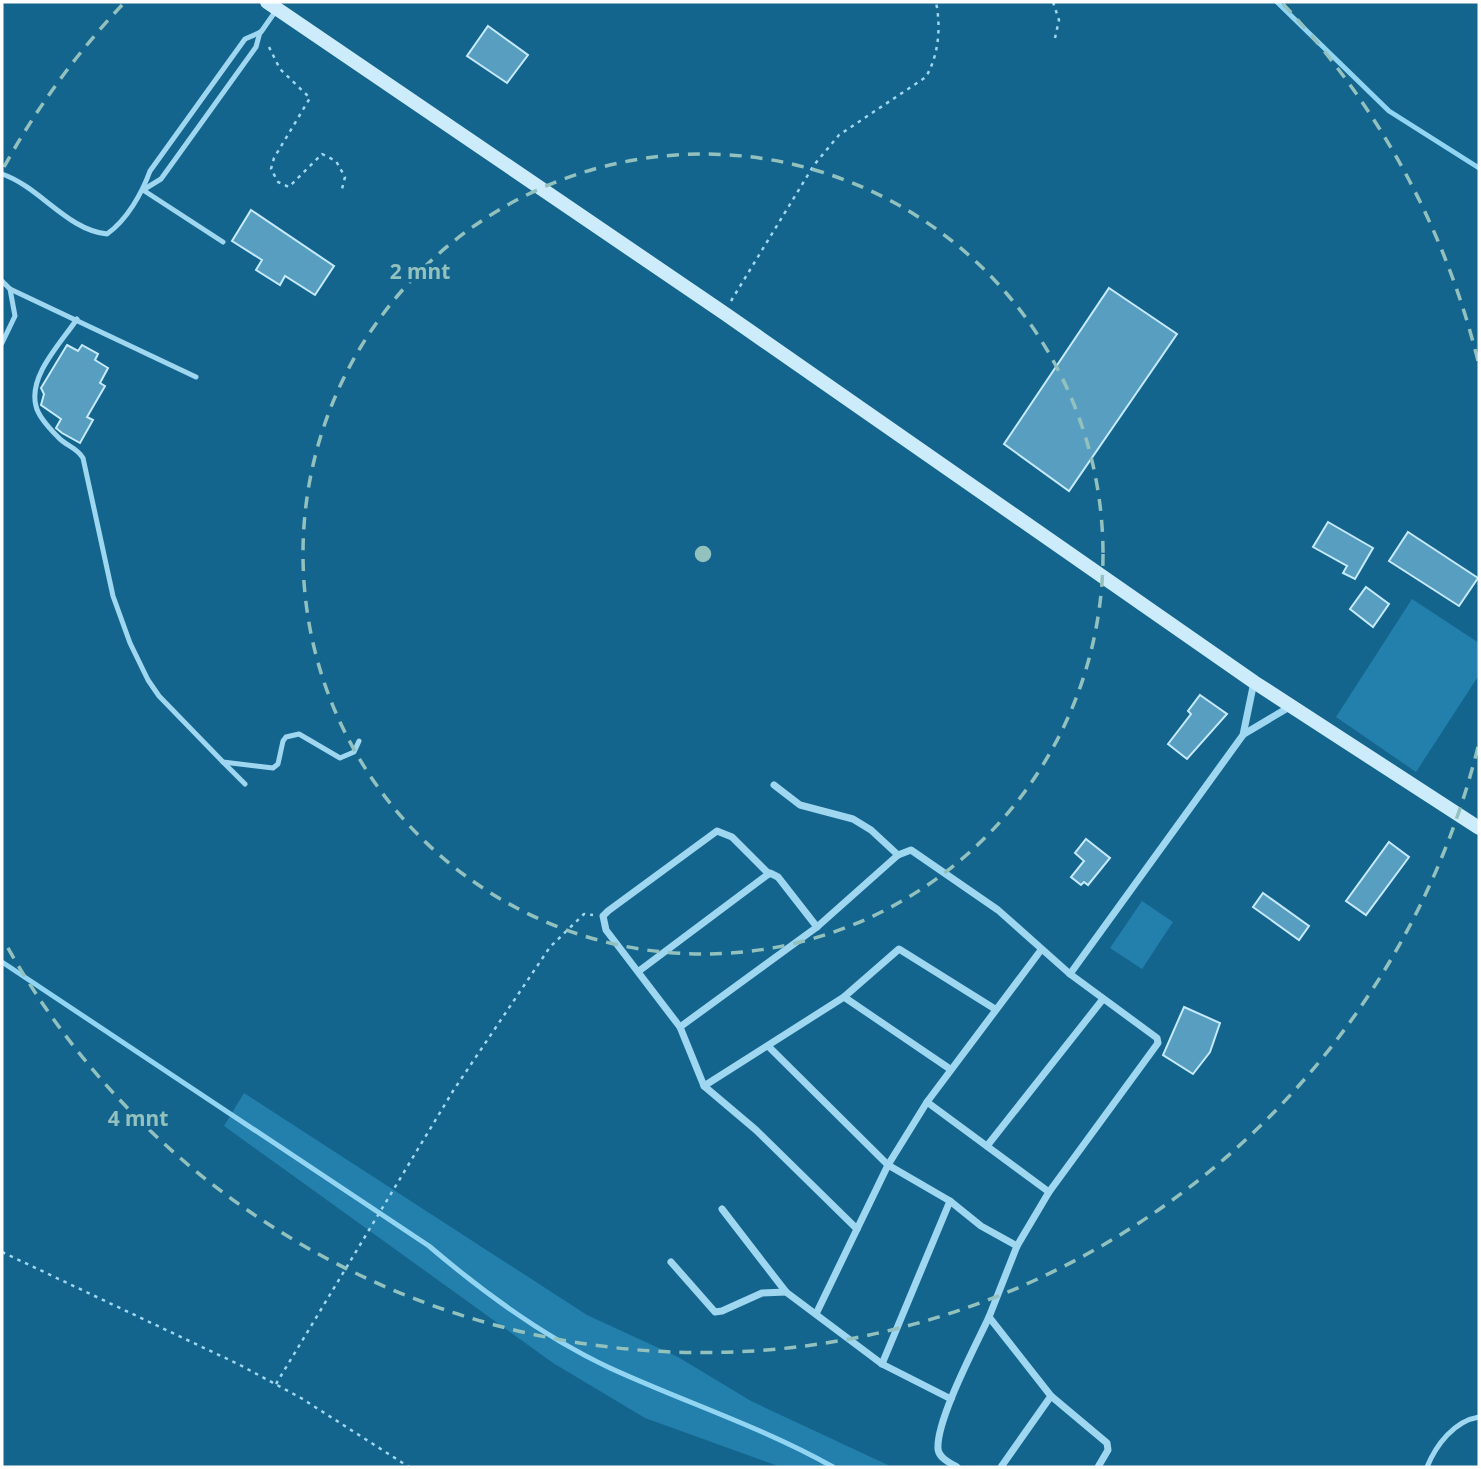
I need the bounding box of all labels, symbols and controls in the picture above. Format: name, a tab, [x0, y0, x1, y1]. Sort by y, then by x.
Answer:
text: 2 mnt	[390, 257, 450, 285]
centre of rings	[691, 542, 715, 566]
text: 4 mnt	[108, 1104, 168, 1132]

